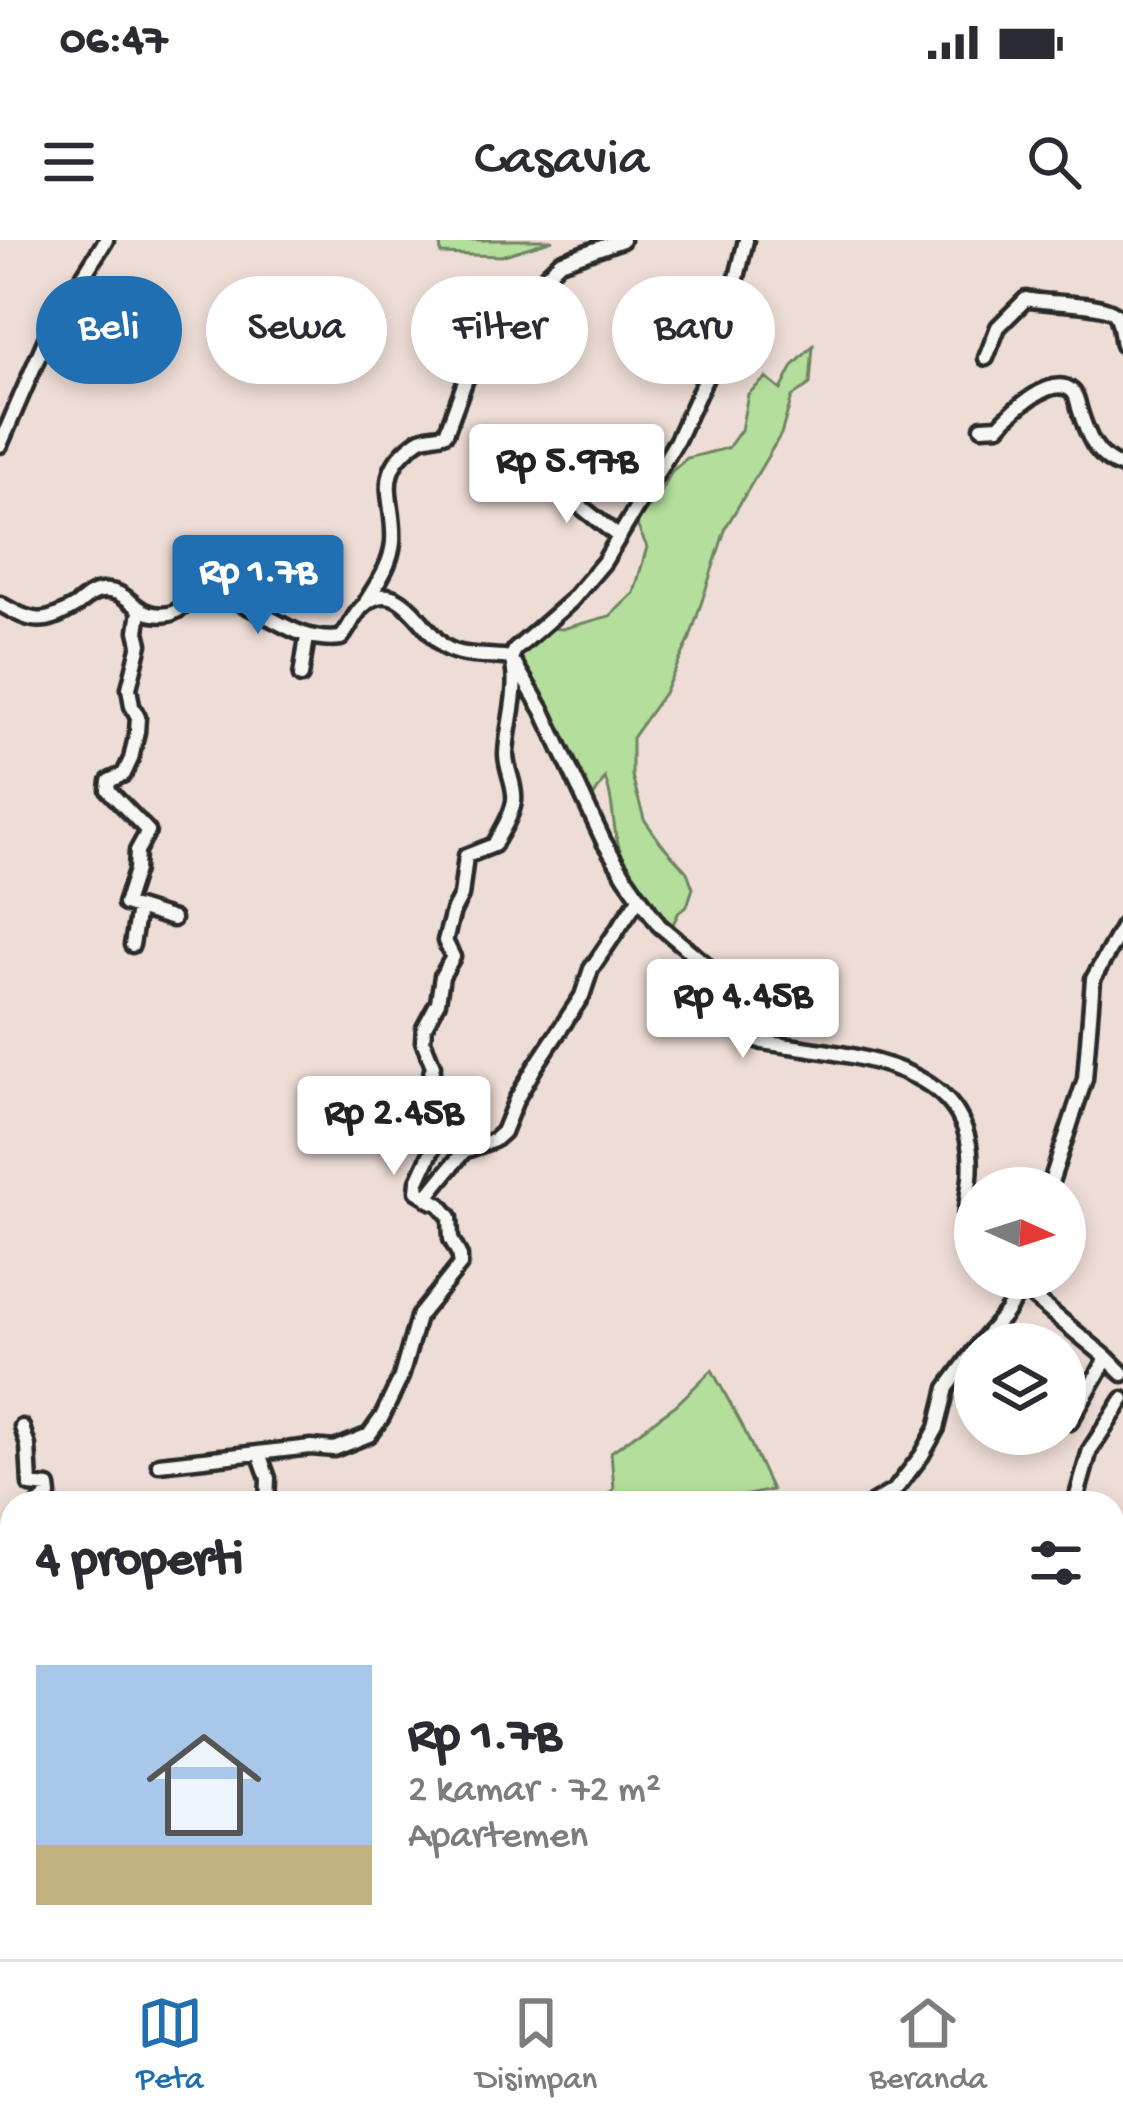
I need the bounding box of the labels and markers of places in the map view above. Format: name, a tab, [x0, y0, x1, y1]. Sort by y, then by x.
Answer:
pin: Rp 5.97B	[443, 424, 691, 526]
pin: Rp 1.7B	[147, 535, 369, 637]
pin: Rp 4.45B	[619, 959, 867, 1061]
pin: Rp 2.45B	[270, 1076, 518, 1178]

